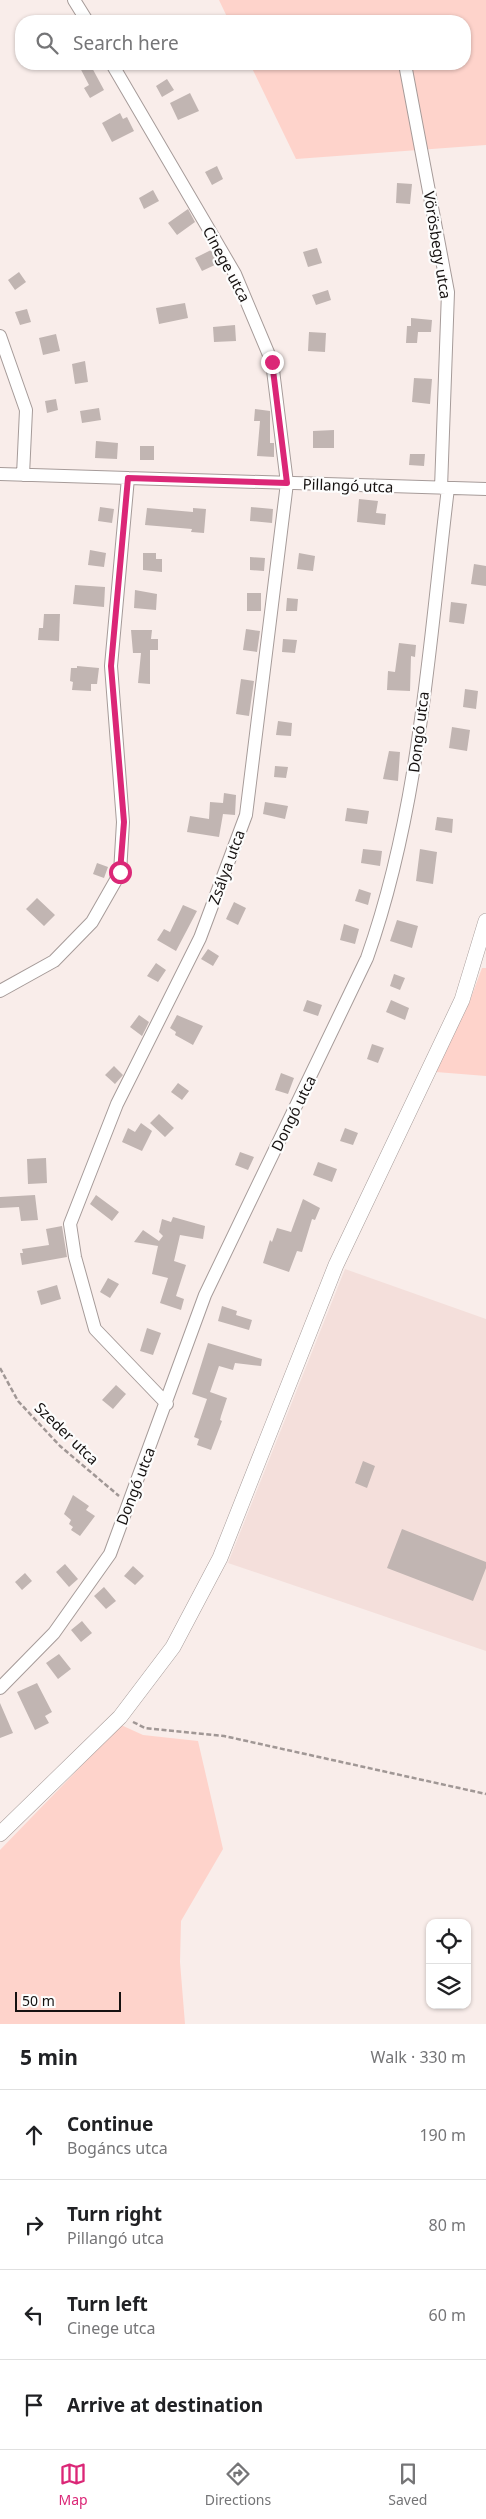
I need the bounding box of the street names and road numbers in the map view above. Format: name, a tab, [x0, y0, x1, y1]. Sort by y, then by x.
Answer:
street label: Vörösbegy utca	[420, 190, 456, 300]
street label: Cinege utca	[199, 223, 255, 305]
street label: Pillangó utca	[302, 473, 394, 497]
street label: Dongó utca	[403, 690, 433, 774]
street label: Zsálya utca	[203, 827, 249, 907]
street label: Dongó utca	[266, 1072, 320, 1154]
street label: Szeder utca	[31, 1397, 103, 1469]
street label: Dongó utca	[111, 1444, 159, 1528]

